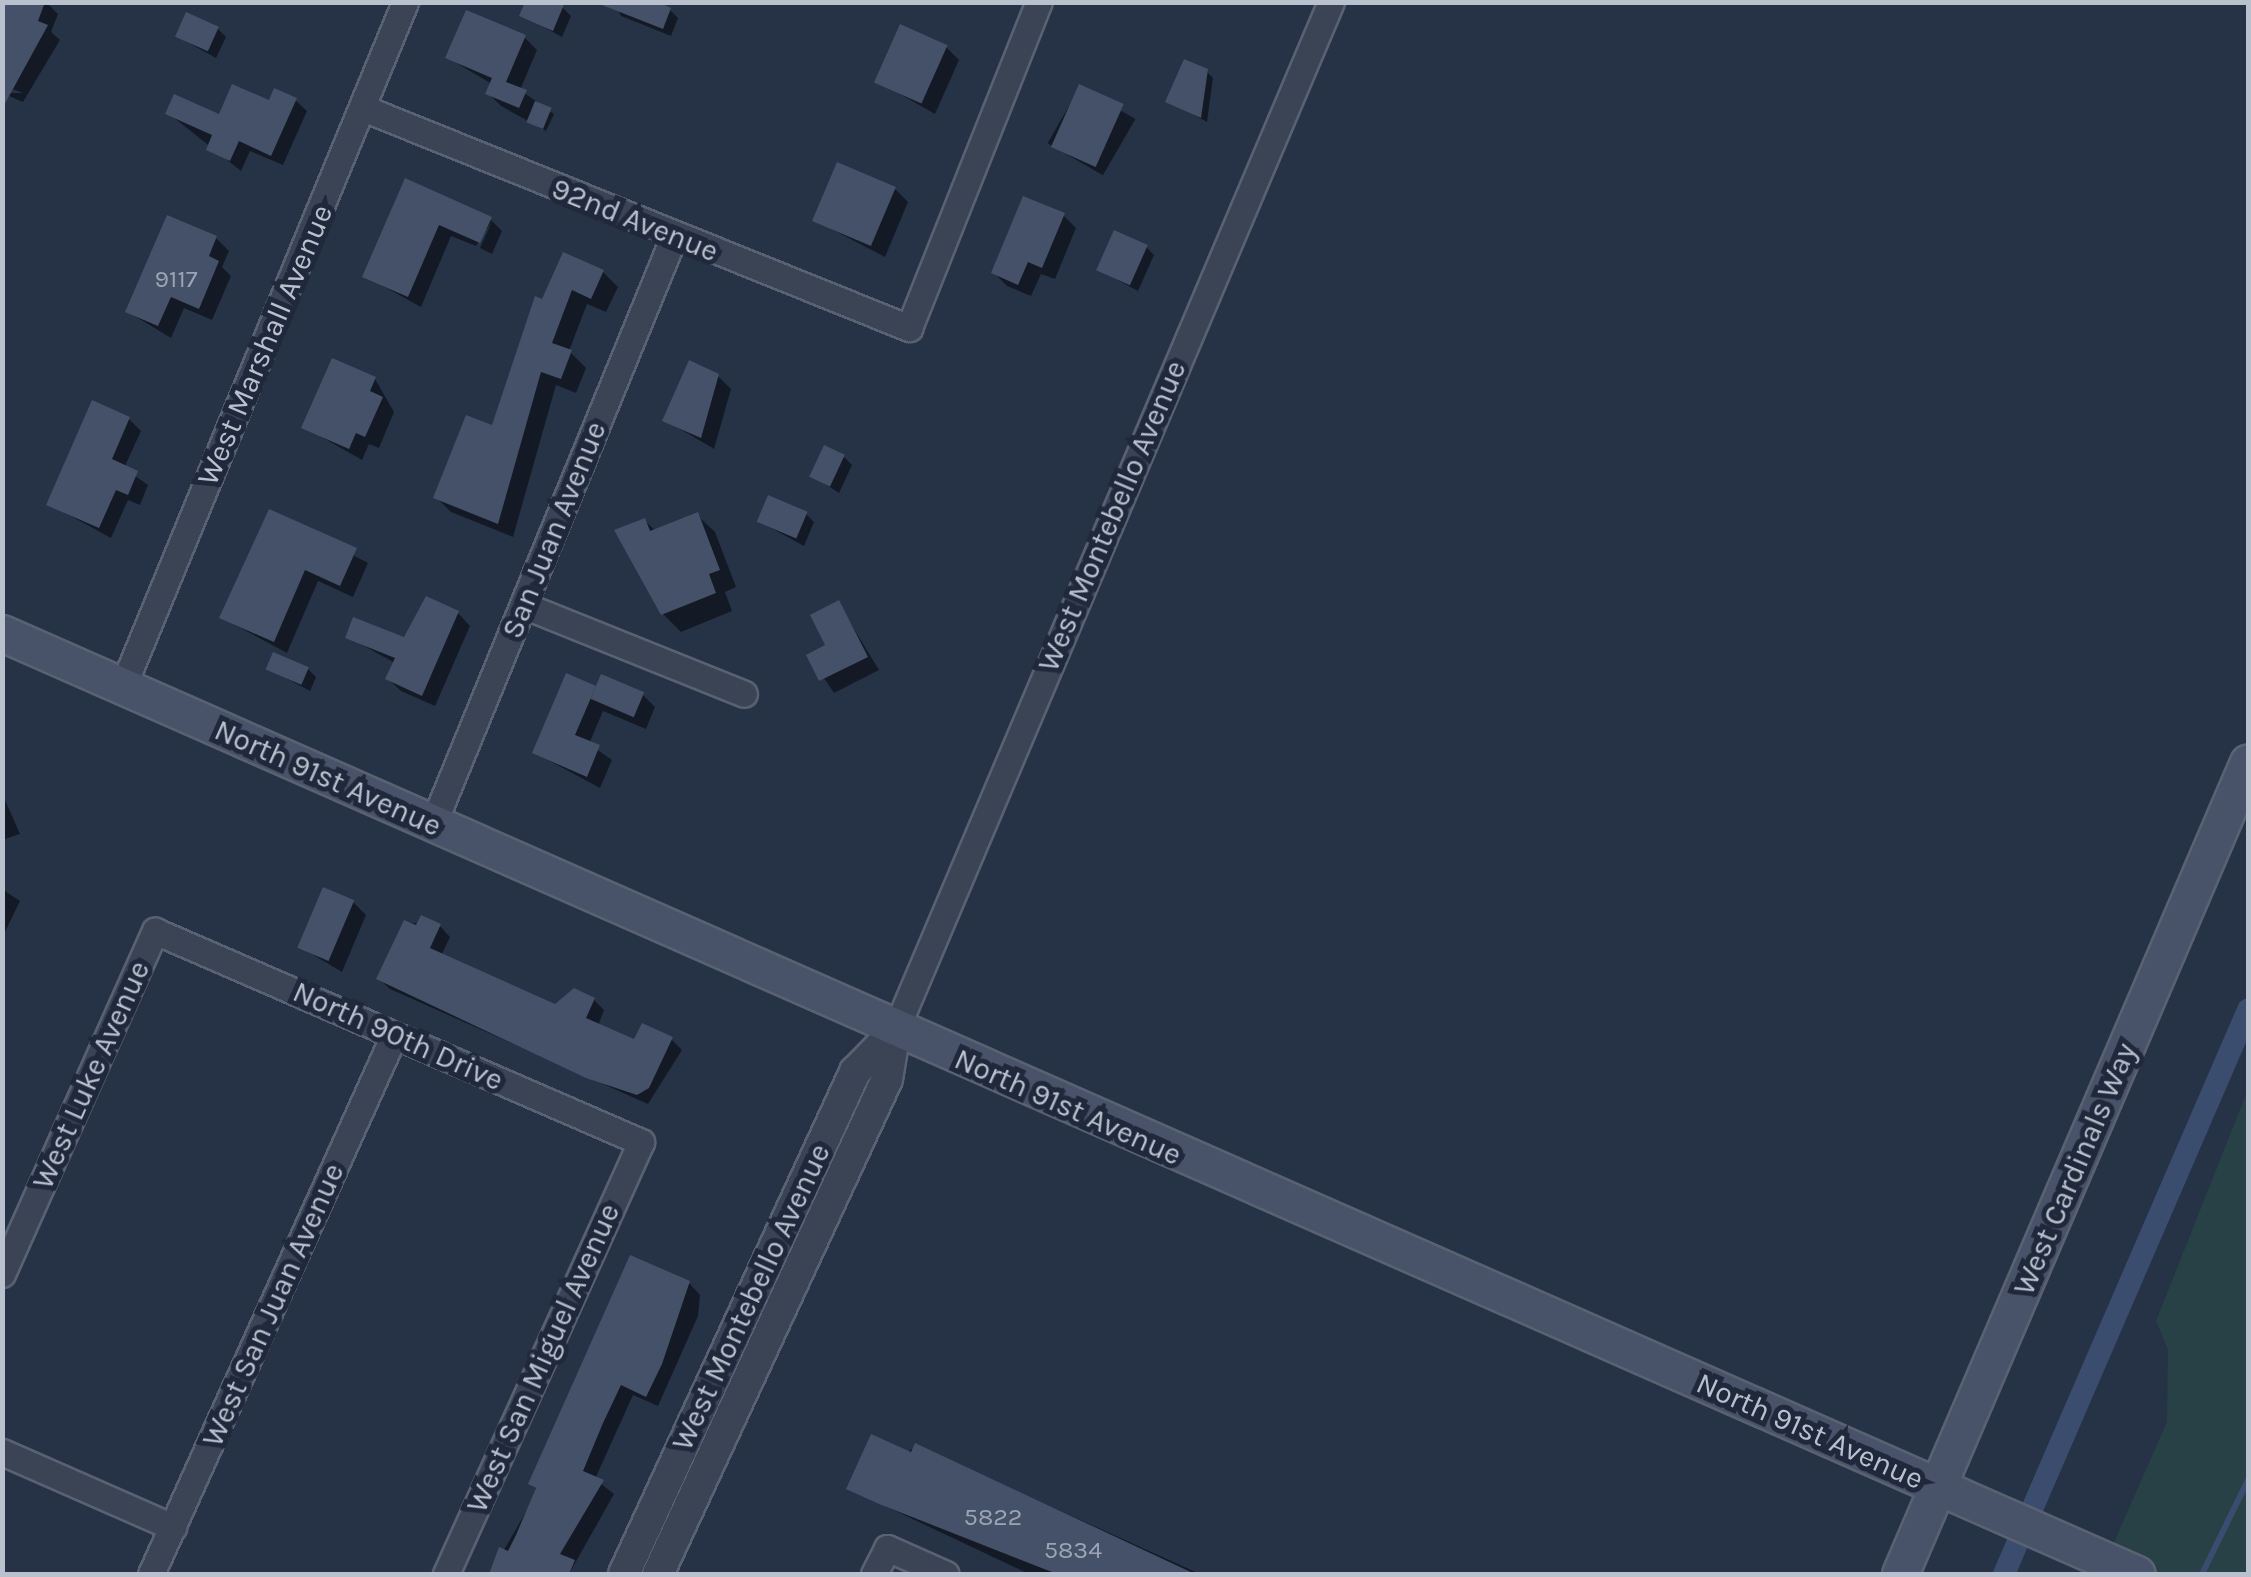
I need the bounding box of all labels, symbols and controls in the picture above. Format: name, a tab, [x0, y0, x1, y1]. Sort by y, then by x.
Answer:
street label: 92nd Avenue	[546, 170, 724, 270]
street label: West Marshall Avenue	[190, 199, 340, 491]
house number: 9117	[155, 264, 197, 294]
street label: West Montebello Avenue	[1030, 355, 1194, 677]
street label: San Juan Avenue	[494, 416, 614, 644]
street label: North 91st Avenue	[209, 712, 447, 844]
street label: West Luke Avenue	[25, 955, 157, 1195]
street label: North 90th Drive	[287, 974, 509, 1098]
street label: West Cardinals Way	[2006, 1038, 2144, 1300]
street label: North 91st Avenue	[949, 1041, 1187, 1173]
street label: West Montebello Avenue	[664, 1138, 838, 1456]
street label: West San Juan Avenue	[194, 1158, 352, 1452]
street label: West San Miguel Avenue	[459, 1198, 627, 1518]
street label: North 91st Avenue	[1691, 1365, 1929, 1497]
house number: 5822	[964, 1502, 1022, 1532]
house number: 5834	[1044, 1535, 1102, 1565]

